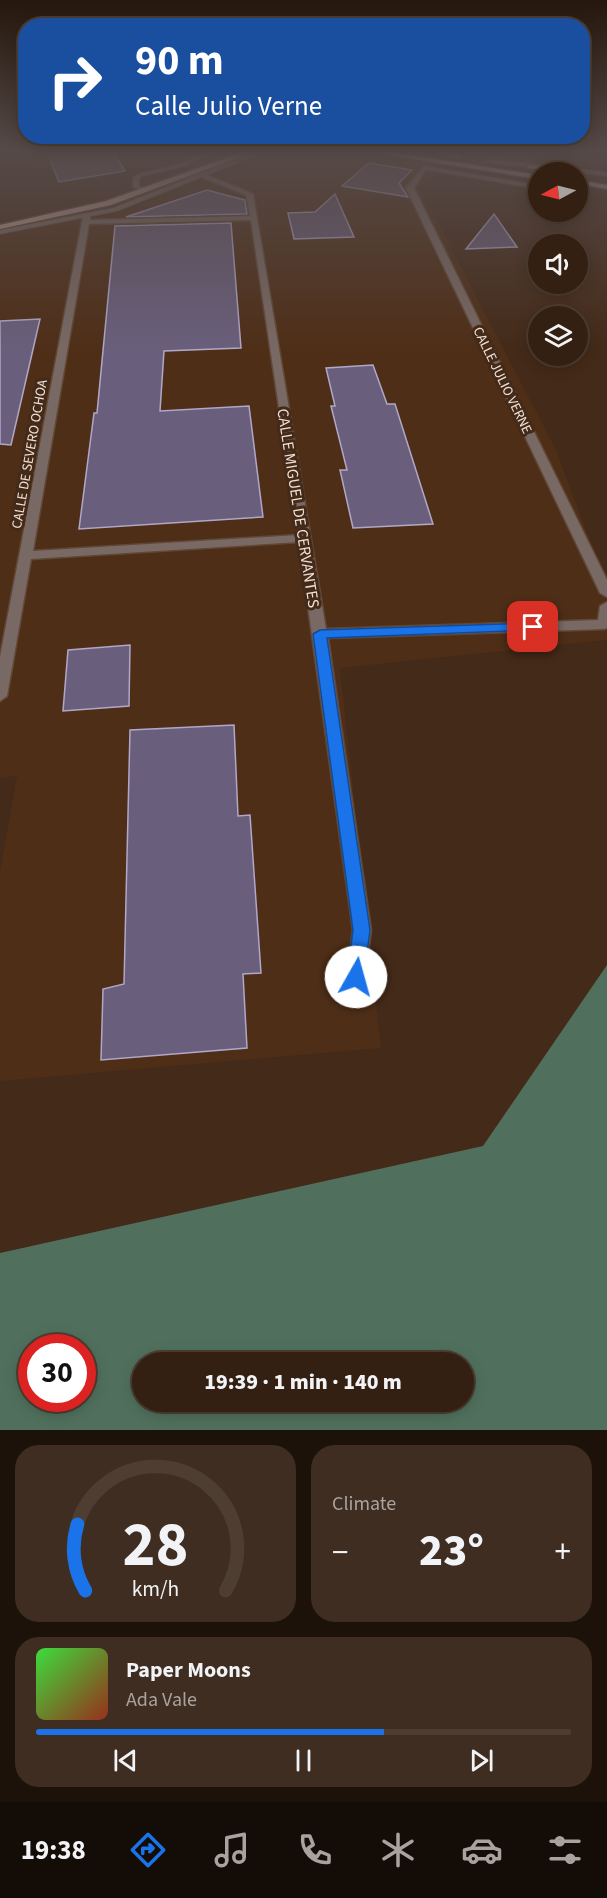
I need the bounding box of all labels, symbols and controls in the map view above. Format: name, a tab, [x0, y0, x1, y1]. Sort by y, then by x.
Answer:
text: 90 m	[135, 31, 224, 91]
icon: right	[36, 42, 114, 120]
text: Calle Julio Verne	[135, 87, 322, 126]
north arrow	[528, 162, 588, 222]
map controls	[528, 162, 588, 366]
button: sound	[528, 234, 588, 294]
button: layers	[528, 306, 588, 366]
street label: CALLE JULIO VERNE	[468, 324, 537, 437]
street label: CALLE DE SEVERO OCHOA	[7, 378, 53, 530]
street label: CALLE MIGUEL DE CERVANTES	[271, 407, 325, 609]
pin	[507, 601, 558, 652]
icon: arrive	[516, 610, 549, 643]
position arrow	[324, 945, 388, 1009]
speed limit sign: 30	[18, 1334, 96, 1412]
text: 19:39 · 1 min · 140 m	[204, 1366, 402, 1398]
text: Climate	[332, 1490, 396, 1518]
text: 28	[123, 1501, 188, 1590]
text: 23°	[419, 1519, 484, 1583]
text: −	[332, 1529, 348, 1576]
text: +	[555, 1529, 571, 1576]
text: km/h	[132, 1574, 179, 1605]
text: Paper Moons	[126, 1654, 251, 1686]
text: Ada Vale	[126, 1686, 197, 1714]
icon: previous	[109, 1744, 142, 1777]
icon: pause	[287, 1744, 320, 1777]
icon: next	[465, 1744, 498, 1777]
icon: directions	[127, 1829, 169, 1871]
icon: music	[211, 1829, 253, 1871]
icon: phone	[294, 1829, 336, 1871]
icon: climate	[377, 1829, 419, 1871]
icon: car	[461, 1829, 503, 1871]
icon: filters	[544, 1829, 586, 1871]
text: 19:38	[21, 1831, 86, 1870]

